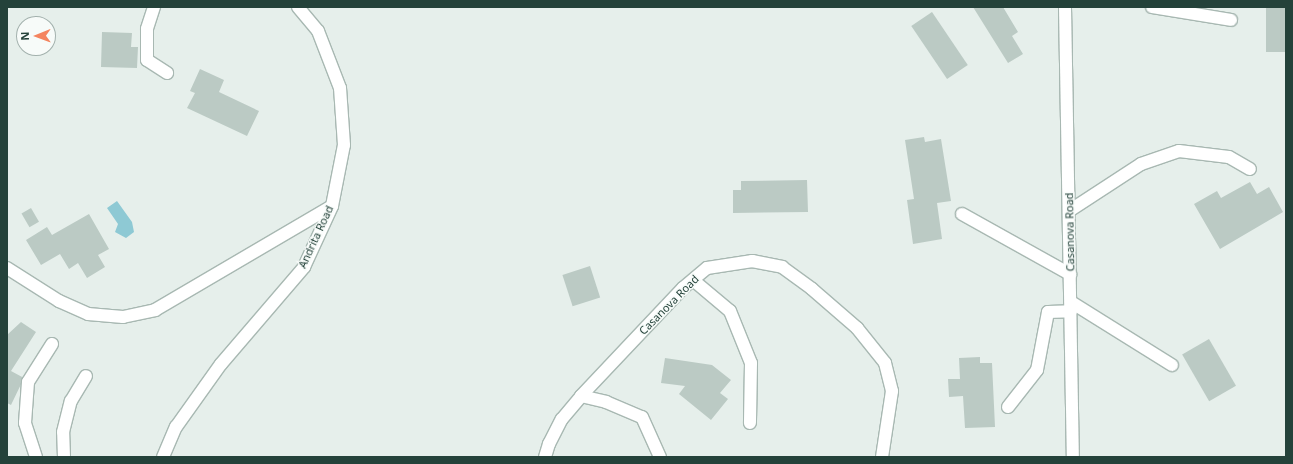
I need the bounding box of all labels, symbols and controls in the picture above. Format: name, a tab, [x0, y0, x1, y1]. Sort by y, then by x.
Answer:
north arrow	[16, 16, 56, 56]
text: N	[17, 32, 32, 41]
street label: Casanova Road	[1063, 192, 1077, 272]
street label: Andrita Road	[296, 204, 336, 270]
street label: Casanova Road	[636, 272, 702, 338]

